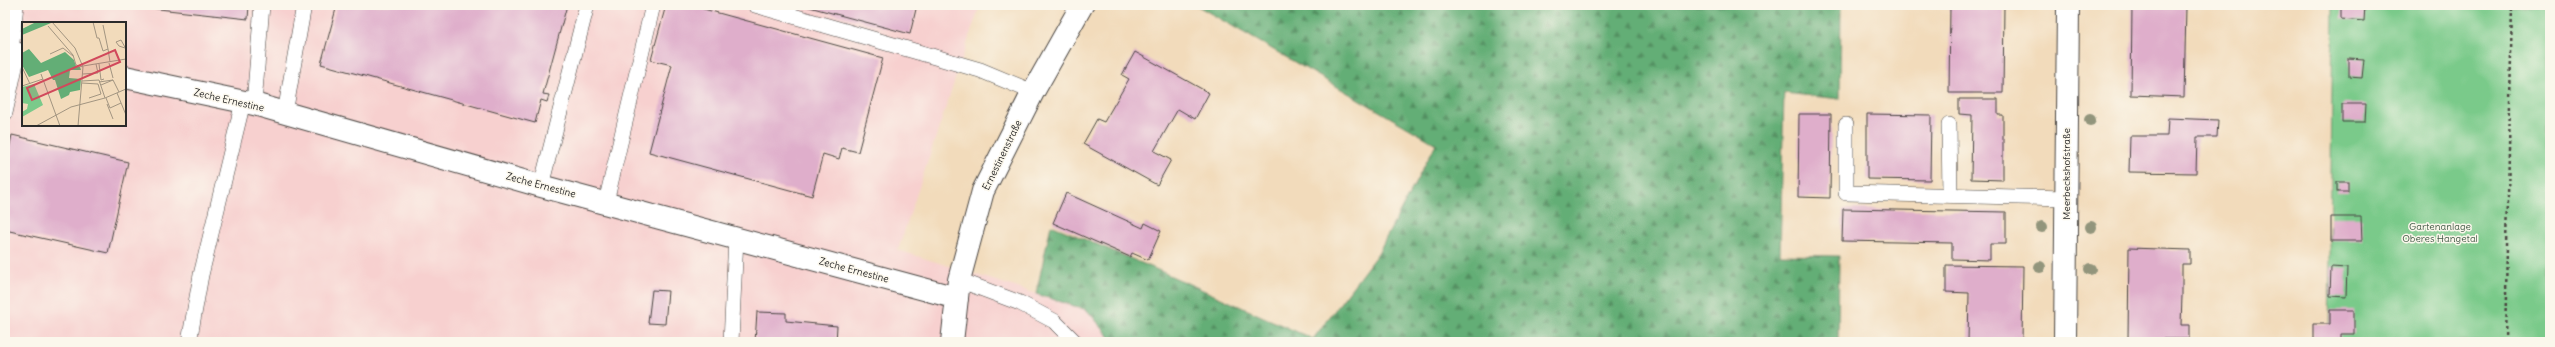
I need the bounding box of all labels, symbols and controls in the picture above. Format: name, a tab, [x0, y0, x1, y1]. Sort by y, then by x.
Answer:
inset map	[22, 22, 126, 126]
street label: Zeche Ernestine	[193, 86, 265, 114]
street label: Ernestinenstraße	[979, 118, 1025, 192]
street label: Meerbeckshofstraße	[2060, 128, 2073, 220]
street label: Zeche Ernestine	[505, 169, 577, 201]
park label: Gartenanlage Oberes Hangetal	[2402, 220, 2478, 245]
street label: Zeche Ernestine	[818, 254, 890, 286]

